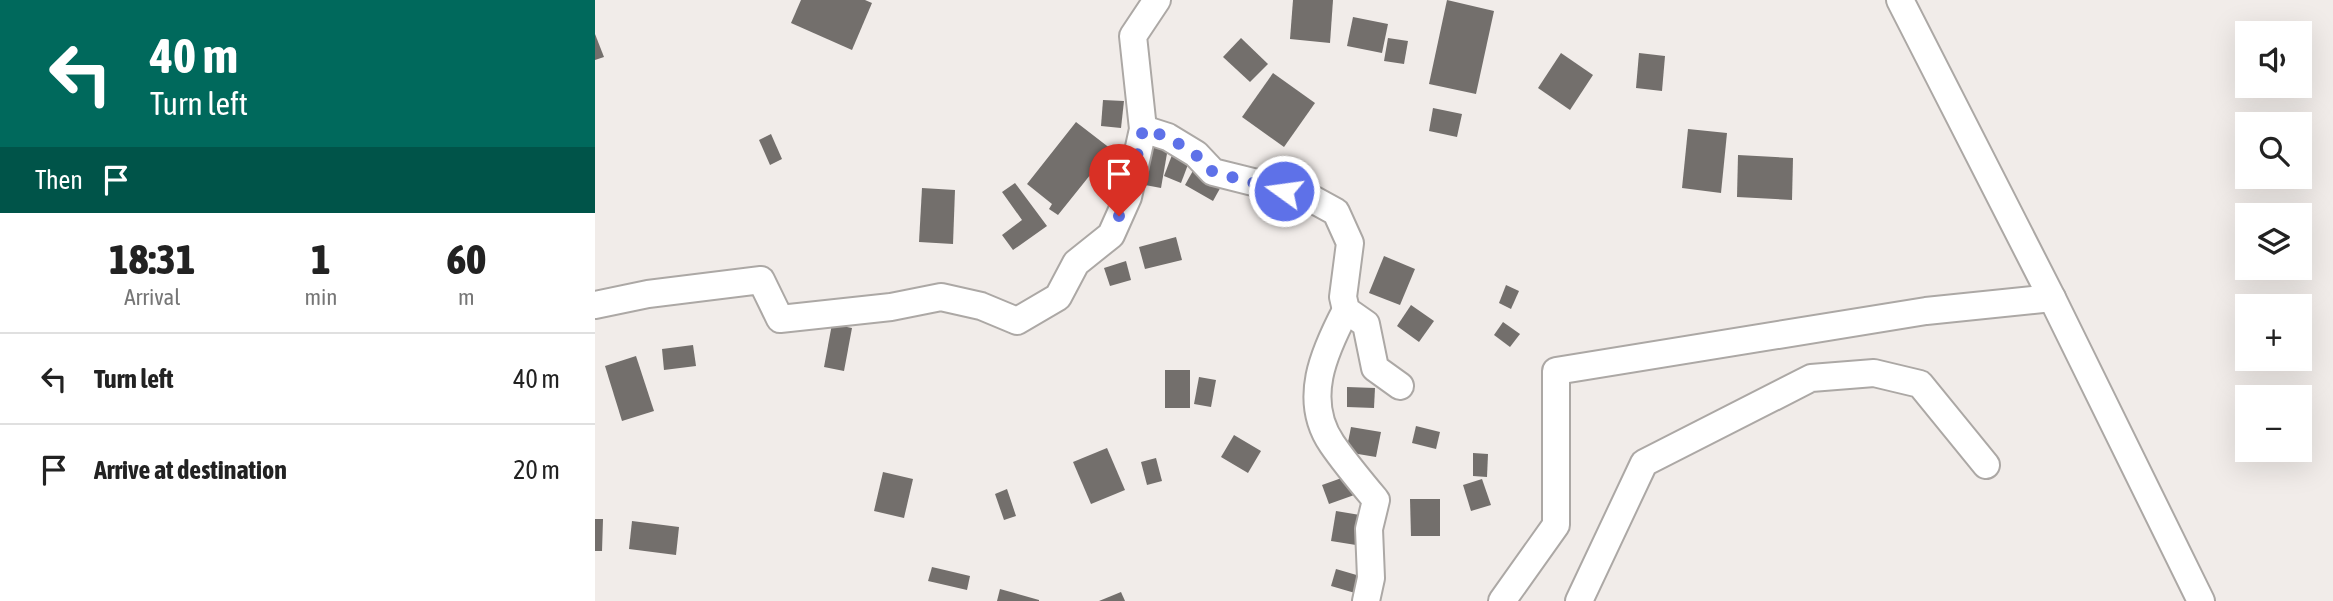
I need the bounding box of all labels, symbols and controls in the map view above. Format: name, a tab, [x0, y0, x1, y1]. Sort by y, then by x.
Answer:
map controls	[2235, 21, 2312, 462]
button: sound	[2235, 21, 2312, 98]
text: 40 m	[150, 27, 238, 83]
icon: left	[35, 28, 126, 119]
text: Turn left	[150, 85, 248, 122]
button: search	[2235, 112, 2312, 189]
pin	[1089, 144, 1149, 216]
position arrow	[1247, 154, 1321, 228]
icon: arrive	[1100, 155, 1138, 193]
icon: arrive	[97, 161, 135, 199]
text: Then	[35, 165, 83, 195]
button: layers	[2235, 203, 2312, 280]
text: 18:31	[109, 235, 195, 283]
text: 1	[311, 235, 331, 283]
text: 60	[447, 235, 486, 283]
text: Arrival	[124, 284, 180, 310]
text: min	[304, 284, 337, 310]
text: m	[458, 284, 475, 310]
button: +	[2235, 294, 2312, 371]
icon: left	[35, 360, 73, 398]
text: Turn left	[94, 364, 174, 394]
text: 40 m	[513, 364, 560, 394]
button: −	[2235, 385, 2312, 462]
icon: arrive	[35, 451, 73, 489]
text: Arrive at destination	[94, 455, 287, 485]
text: 20 m	[513, 455, 560, 485]

